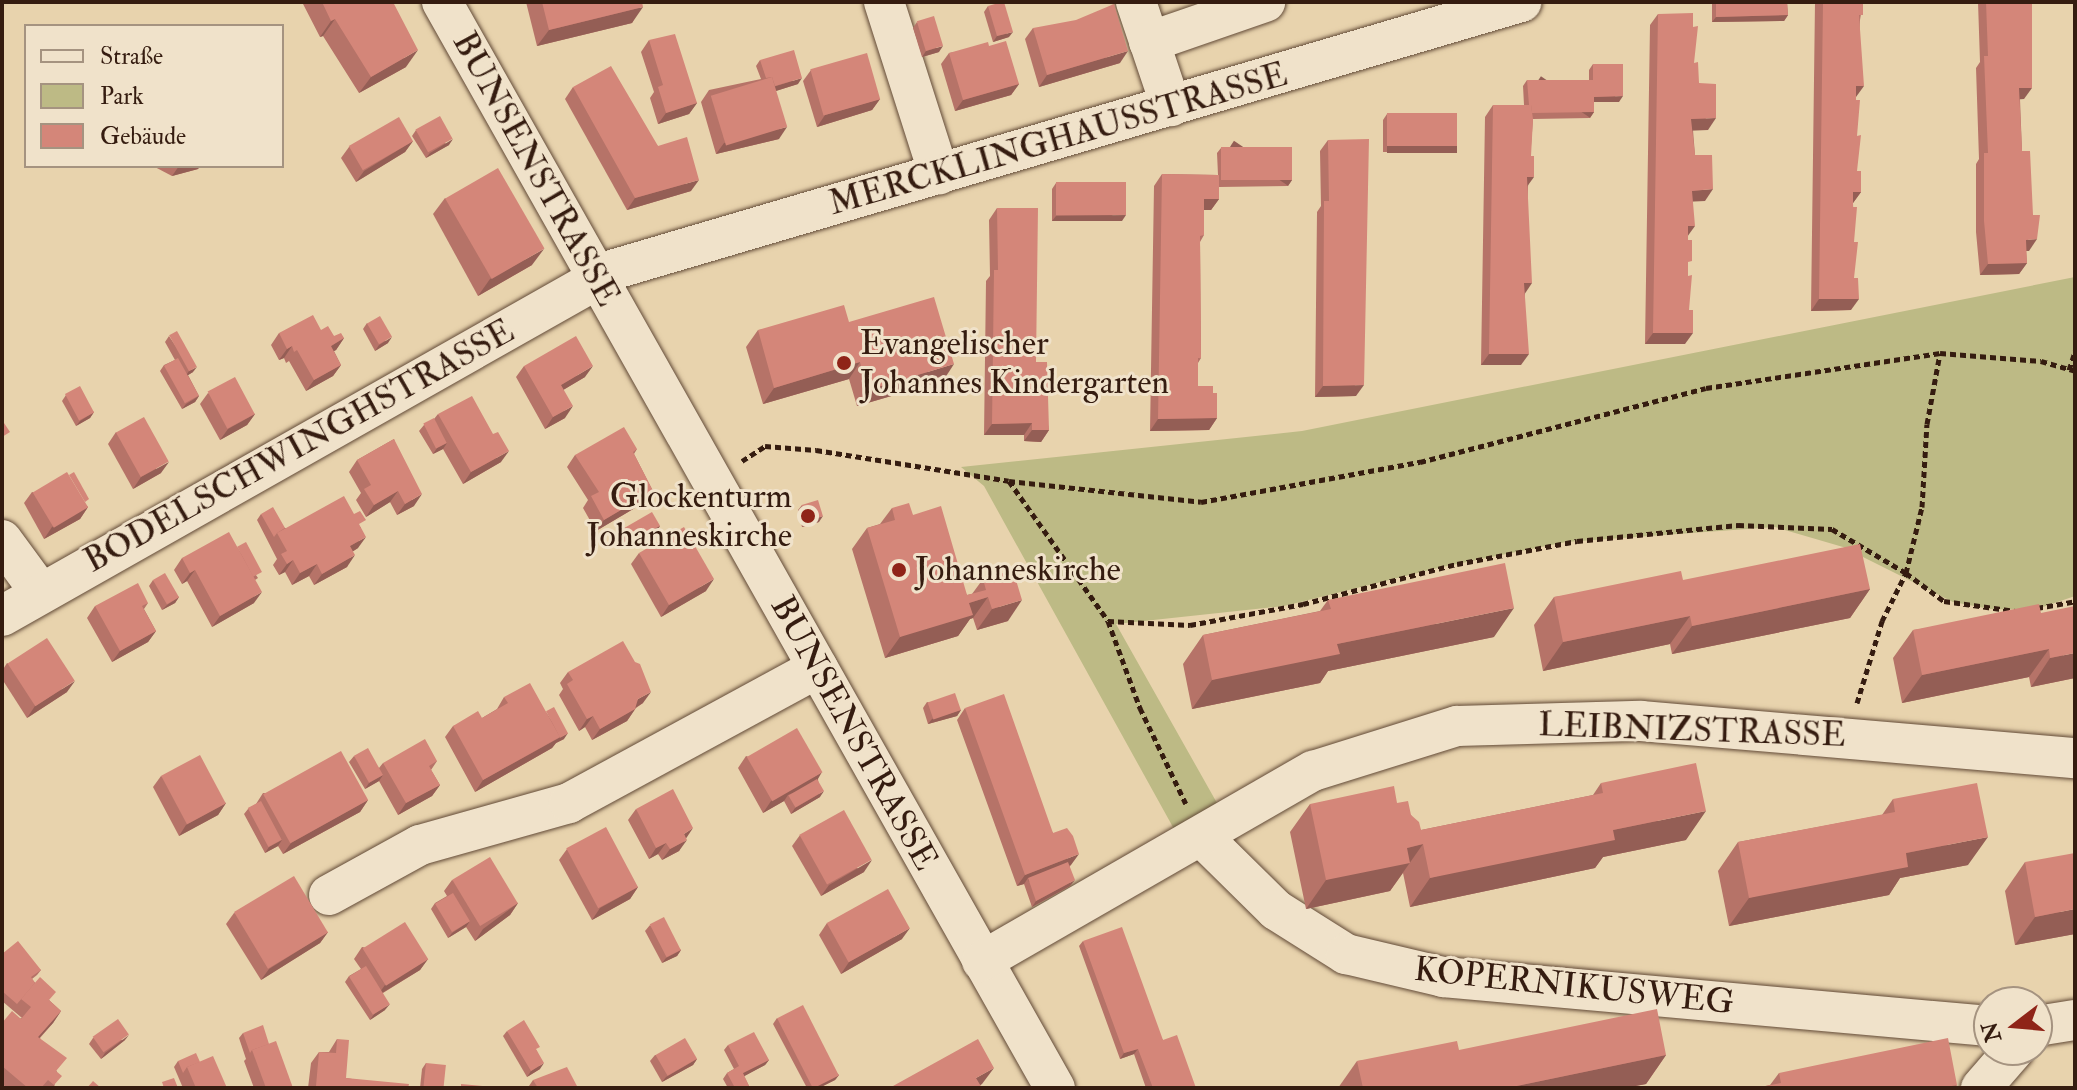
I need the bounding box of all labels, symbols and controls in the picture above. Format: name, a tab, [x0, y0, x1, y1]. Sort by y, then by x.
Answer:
legend	[24, 24, 284, 168]
street label: BUNSENSTRASSE	[444, 25, 628, 313]
text: Straße	[100, 41, 163, 72]
street label: MERCKLINGHAUSSTRASSE	[824, 54, 1292, 224]
text: Park	[100, 81, 144, 112]
text: Gebäude	[100, 121, 186, 152]
street label: BODELSCHWINGHSTRASSE	[77, 311, 521, 581]
place label: Evangelischer Johannes Kindergarten	[860, 323, 1169, 402]
marker: Evangelischer Johannes Kindergarten	[835, 354, 853, 372]
place label: Glockenturm Johanneskirche	[586, 476, 792, 556]
marker: Glockenturm Johanneskirche	[799, 507, 817, 525]
place label: Johanneskirche	[915, 550, 1121, 590]
marker: Johanneskirche	[890, 561, 908, 579]
street label: BUNSENSTRASSE	[762, 589, 946, 877]
street label: LEIBNIZSTRASSE	[1538, 704, 1846, 756]
street label: KOPERNIKUSWEG	[1412, 949, 1736, 1023]
north arrow	[1973, 986, 2053, 1066]
text: N	[1976, 1019, 2008, 1045]

